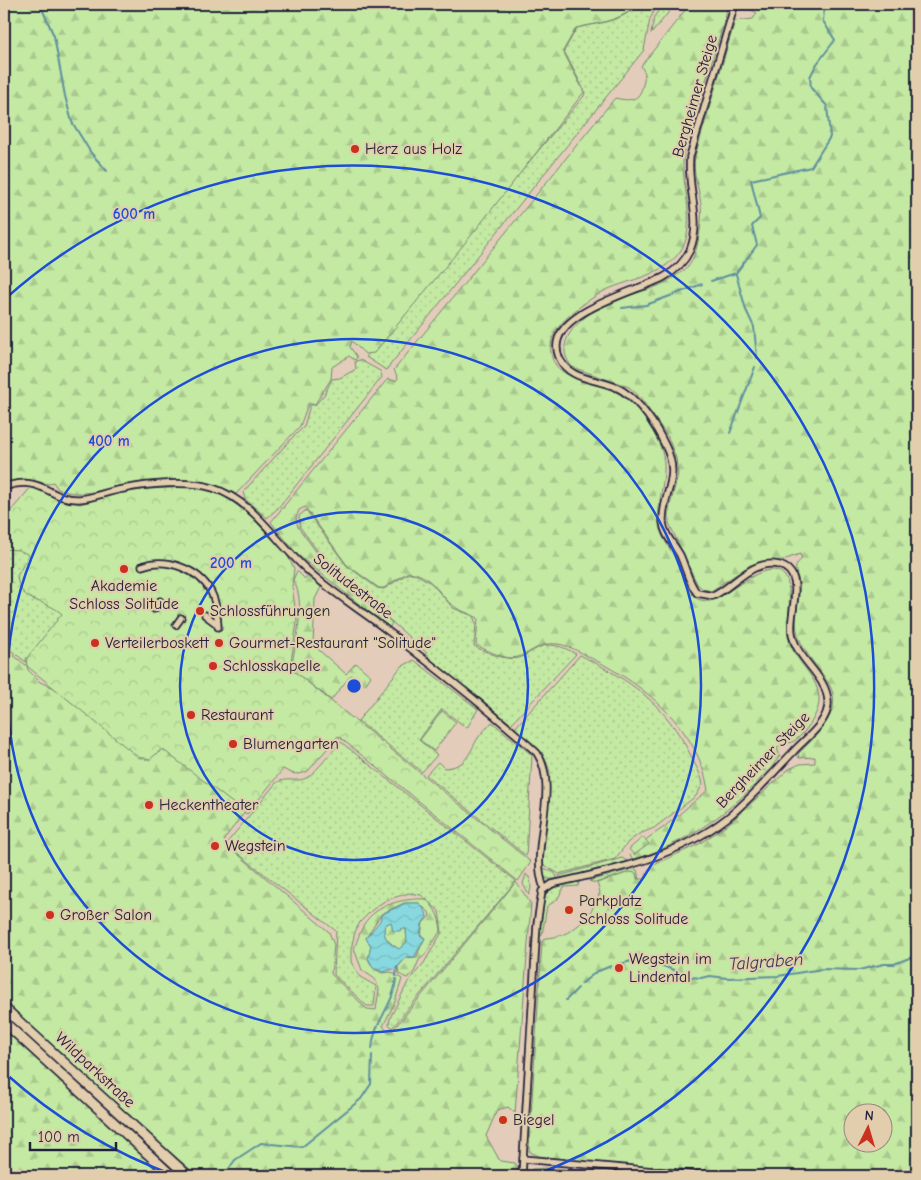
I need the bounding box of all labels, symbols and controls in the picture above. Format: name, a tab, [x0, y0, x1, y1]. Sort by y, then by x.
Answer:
street label: Bergheimer Steige	[669, 33, 721, 159]
place label: Herz aus Holz	[365, 140, 462, 158]
marker: Herz aus Holz	[349, 143, 361, 155]
text: 600 m	[113, 205, 155, 223]
text: 400 m	[88, 432, 130, 450]
street label: Solitudestraße	[310, 549, 396, 623]
text: 200 m	[210, 554, 252, 572]
marker: Akademie Schloss Solitude	[118, 563, 130, 575]
place label: Akademie Schloss Solitude	[69, 577, 179, 613]
place label: Schlossführungen	[210, 602, 330, 620]
marker: Schlossführungen	[194, 605, 206, 617]
place label: Verteilerboskett	[105, 634, 209, 652]
place label: Gourmet-Restaurant "Solitude"	[229, 634, 436, 652]
marker: Verteilerboskett	[89, 637, 101, 649]
marker: Gourmet-Restaurant "Solitude"	[213, 637, 225, 649]
place label: Schlosskapelle	[223, 657, 321, 675]
marker: Schlosskapelle	[207, 660, 219, 672]
centre of rings	[345, 677, 363, 695]
place label: Restaurant	[201, 706, 274, 724]
street label: Bergheimer Steige	[713, 708, 813, 812]
marker: Restaurant	[185, 709, 197, 721]
place label: Blumengarten	[243, 735, 339, 753]
marker: Blumengarten	[227, 738, 239, 750]
place label: Heckentheater	[159, 796, 259, 814]
marker: Heckentheater	[143, 799, 155, 811]
place label: Wegstein	[225, 837, 286, 855]
marker: Wegstein	[209, 840, 221, 852]
place label: Parkplatz Schloss Solitude	[579, 892, 688, 928]
marker: Parkplatz Schloss Solitude	[563, 904, 575, 916]
place label: Großer Salon	[60, 906, 152, 924]
marker: Großer Salon	[44, 909, 56, 921]
water label: Talgraben	[728, 949, 804, 975]
place label: Wegstein im Lindental	[629, 950, 712, 986]
marker: Wegstein im Lindental	[613, 962, 625, 974]
street label: Wildparkstraße	[51, 1029, 139, 1111]
north arrow	[844, 1102, 894, 1152]
text: N	[864, 1107, 874, 1124]
place label: Biegel	[513, 1111, 555, 1129]
marker: Biegel	[497, 1114, 509, 1126]
scale bar	[30, 1120, 116, 1152]
text: 100 m	[38, 1128, 80, 1146]

